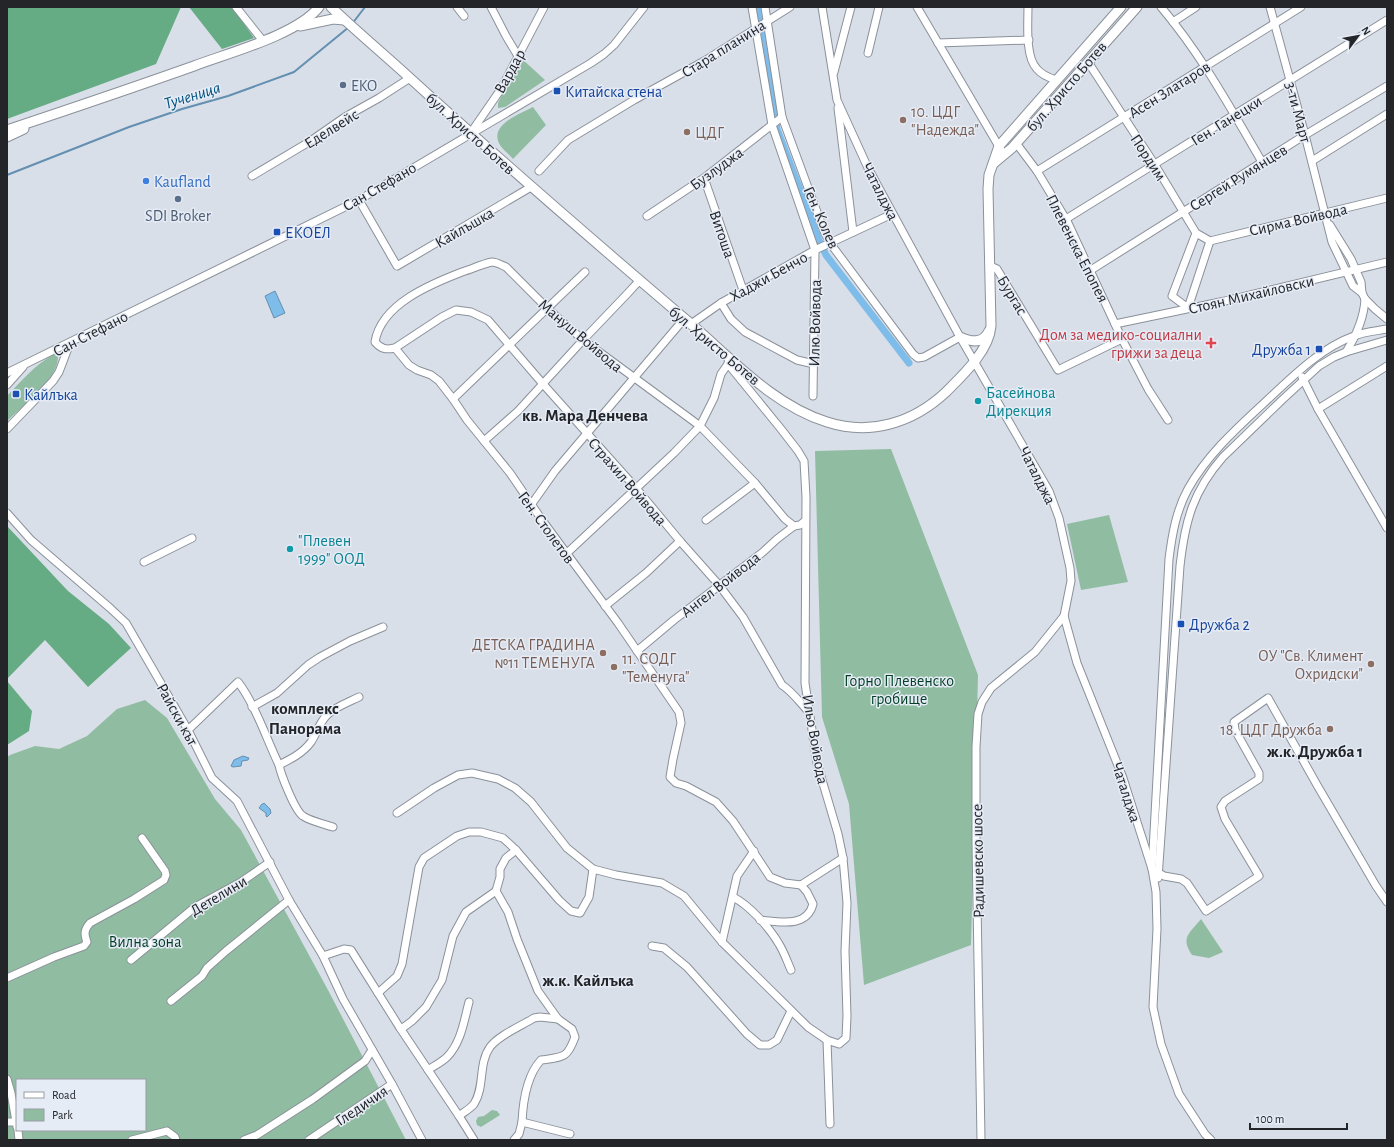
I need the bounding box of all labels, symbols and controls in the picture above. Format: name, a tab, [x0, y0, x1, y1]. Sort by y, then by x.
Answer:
north arrow	[1338, 16, 1378, 56]
street label: Стара планина	[679, 17, 768, 81]
text: N	[1359, 25, 1373, 37]
street label: бул. Христо Ботев	[1024, 39, 1111, 135]
street label: Вардар	[491, 47, 528, 96]
street label: Асен Златаров	[1126, 58, 1213, 121]
place label: EKO	[351, 78, 377, 94]
water label: Тученица	[162, 79, 222, 112]
marker: EKO	[338, 80, 348, 90]
street label: 3-ти Март	[1282, 80, 1314, 145]
place label: Китайска стена	[565, 84, 662, 100]
marker: Китайска стена	[552, 86, 562, 96]
street label: бул. Христо Ботев	[422, 90, 518, 178]
street label: Ген. Ганецки	[1188, 93, 1265, 149]
place label: 10. ЦДГ "Надежда"	[911, 104, 979, 138]
street label: Еделвейс	[301, 106, 362, 152]
marker: 10. ЦДГ "Надежда"	[898, 115, 908, 125]
place label: ЦДГ	[695, 125, 725, 141]
marker: ЦДГ	[682, 127, 692, 137]
street label: Пордим	[1127, 131, 1169, 184]
street label: Сергей Румянцев	[1187, 141, 1291, 215]
street label: Бузлуджа	[687, 144, 747, 194]
street label: Сан Стефано	[340, 159, 419, 214]
street label: Чаталджа	[859, 160, 901, 223]
place label: Kaufland	[154, 174, 211, 190]
marker: Kaufland	[141, 176, 151, 186]
street label: Ген. Колев	[800, 184, 842, 251]
street label: Плевенска Епопея	[1043, 192, 1111, 305]
marker: SDI Broker	[173, 194, 183, 204]
street label: Сирма Войвода	[1248, 201, 1349, 239]
street label: Кайлъшка	[432, 205, 497, 251]
place label: SDI Broker	[145, 208, 212, 224]
street label: Витоша	[707, 209, 738, 260]
place label: ЕКОЕЛ	[285, 225, 331, 241]
marker: ЕКОЕЛ	[272, 227, 282, 237]
street label: Хаджи Бенчо	[727, 249, 810, 305]
street label: Бургас	[993, 273, 1030, 319]
street label: Стоян Михайловски	[1187, 273, 1316, 317]
street label: Илю Войвода	[806, 279, 824, 367]
street label: Мануш Войвода	[535, 296, 626, 376]
street label: бул. Христо Ботев	[665, 303, 763, 389]
street label: Сан Стефано	[50, 308, 131, 360]
place label: Дом за медико-социални грижи за деца	[1040, 327, 1202, 361]
marker: Дом за медико-социални грижи за деца	[1205, 337, 1217, 349]
place label: Дружба 1	[1252, 342, 1311, 359]
marker: Дружба 1	[1314, 344, 1324, 354]
place label: Басейнова Дирекция	[986, 385, 1055, 419]
place label: Кайлъка	[24, 387, 78, 403]
marker: Кайлъка	[11, 389, 21, 399]
marker: Басейнова Дирекция	[973, 396, 983, 406]
district label: кв. Мара Денчева	[522, 407, 648, 424]
street label: Страхил Войвода	[585, 435, 670, 529]
street label: Чаталджа	[1016, 444, 1058, 507]
street label: Ген. Столетов	[515, 489, 578, 567]
place label: "Плевен 1999" ООД	[298, 533, 365, 567]
marker: "Плевен 1999" ООД	[285, 544, 295, 554]
street label: Ангел Войвода	[678, 549, 763, 620]
place label: Дружба 2	[1189, 617, 1250, 634]
marker: Дружба 2	[1176, 619, 1186, 629]
place label: ДЕТСКА ГРАДИНА №11 ТЕМЕНУГА	[472, 637, 596, 671]
marker: ДЕТСКА ГРАДИНА №11 ТЕМЕНУГА	[598, 648, 608, 658]
place label: ОУ "Св. Климент Охридски"	[1258, 648, 1363, 682]
place label: 11. СОДГ "Теменуга"	[622, 651, 690, 686]
marker: ОУ "Св. Климент Охридски"	[1366, 659, 1376, 669]
marker: 11. СОДГ "Теменуга"	[609, 662, 619, 672]
park label: Горно Плевенско гробище	[844, 673, 954, 707]
street label: Райски кът	[154, 681, 201, 749]
street label: Ильо Войвода	[799, 693, 831, 785]
district label: комплекс Панорама	[269, 700, 341, 737]
place label: 18. ЦДГ Дружба	[1220, 722, 1322, 739]
marker: 18. ЦДГ Дружба	[1325, 724, 1335, 734]
district label: ж.к. Дружба 1	[1267, 743, 1363, 761]
street label: Чаталджа	[1109, 760, 1143, 824]
street label: Радишевско шосе	[969, 804, 987, 918]
street label: Детелини	[187, 873, 250, 919]
park label: Вилна зона	[108, 934, 182, 950]
district label: ж.к. Кайлъка	[542, 972, 634, 989]
legend	[16, 1079, 146, 1131]
street label: Гледичия	[332, 1083, 391, 1129]
text: Road	[52, 1089, 76, 1101]
scale bar	[1250, 1105, 1347, 1131]
text: Park	[52, 1109, 73, 1121]
text: 100 m	[1256, 1113, 1284, 1125]

